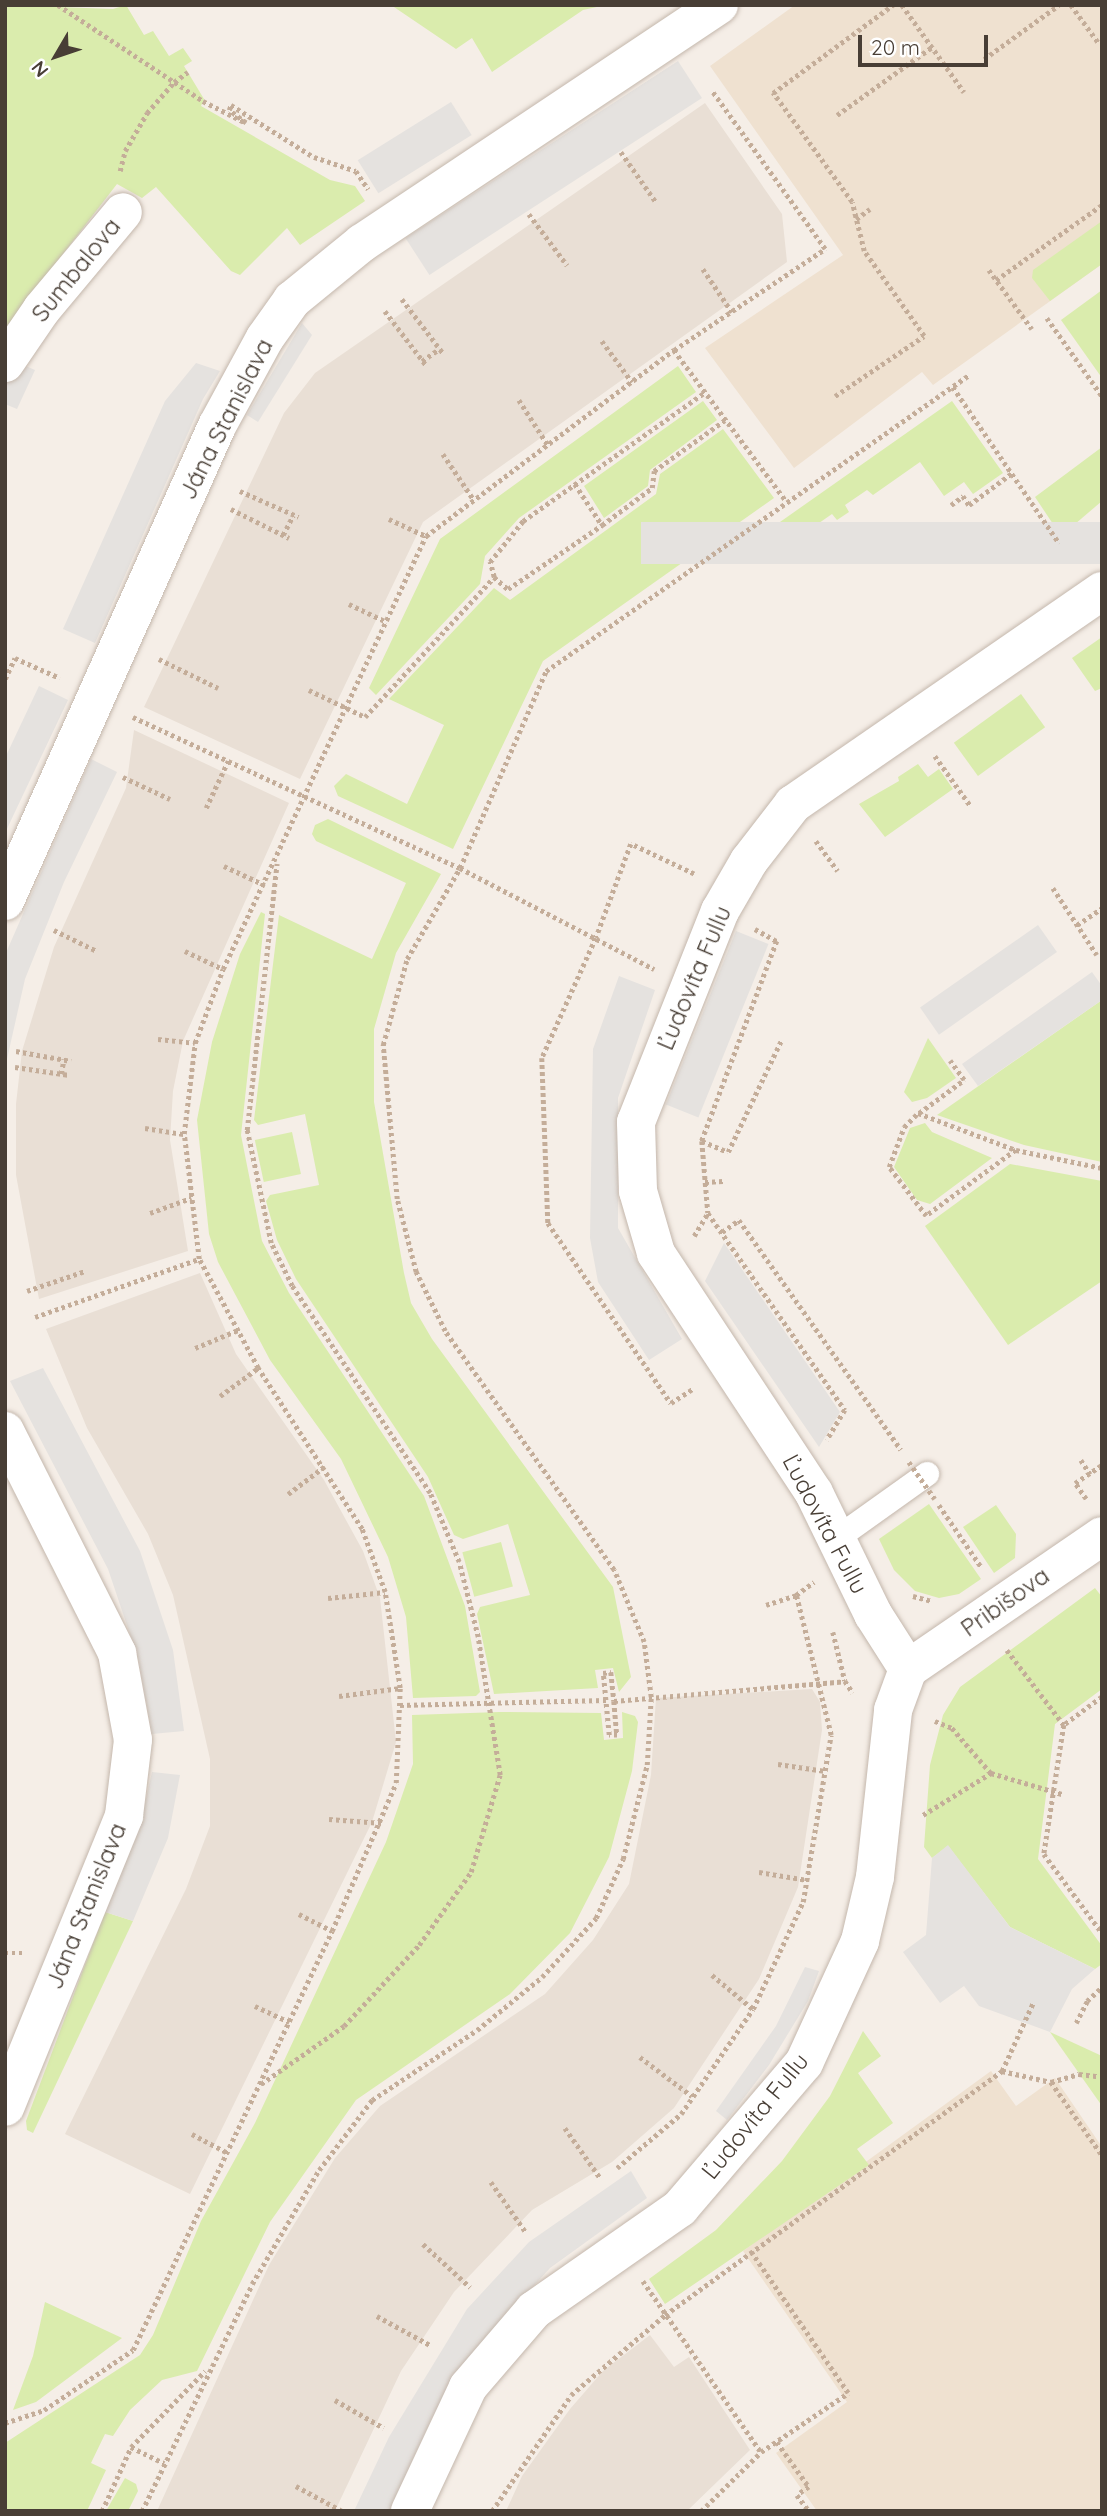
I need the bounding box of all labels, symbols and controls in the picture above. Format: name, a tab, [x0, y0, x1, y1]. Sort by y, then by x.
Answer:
north arrow	[21, 21, 91, 91]
scale bar	[862, 21, 992, 65]
text: 20 m	[871, 34, 920, 60]
text: N	[26, 56, 53, 82]
street label: Sumbalova	[25, 212, 127, 328]
street label: Jána Stanislava	[173, 334, 279, 504]
street label: Ľudovíta Fullu	[651, 902, 737, 1054]
street label: Ľudovíta Fullu	[776, 1449, 874, 1599]
street label: Pribišova	[955, 1561, 1055, 1643]
street label: Jána Stanislava	[40, 1819, 132, 1993]
street label: Ľudovíta Fullu	[695, 2047, 815, 2185]

